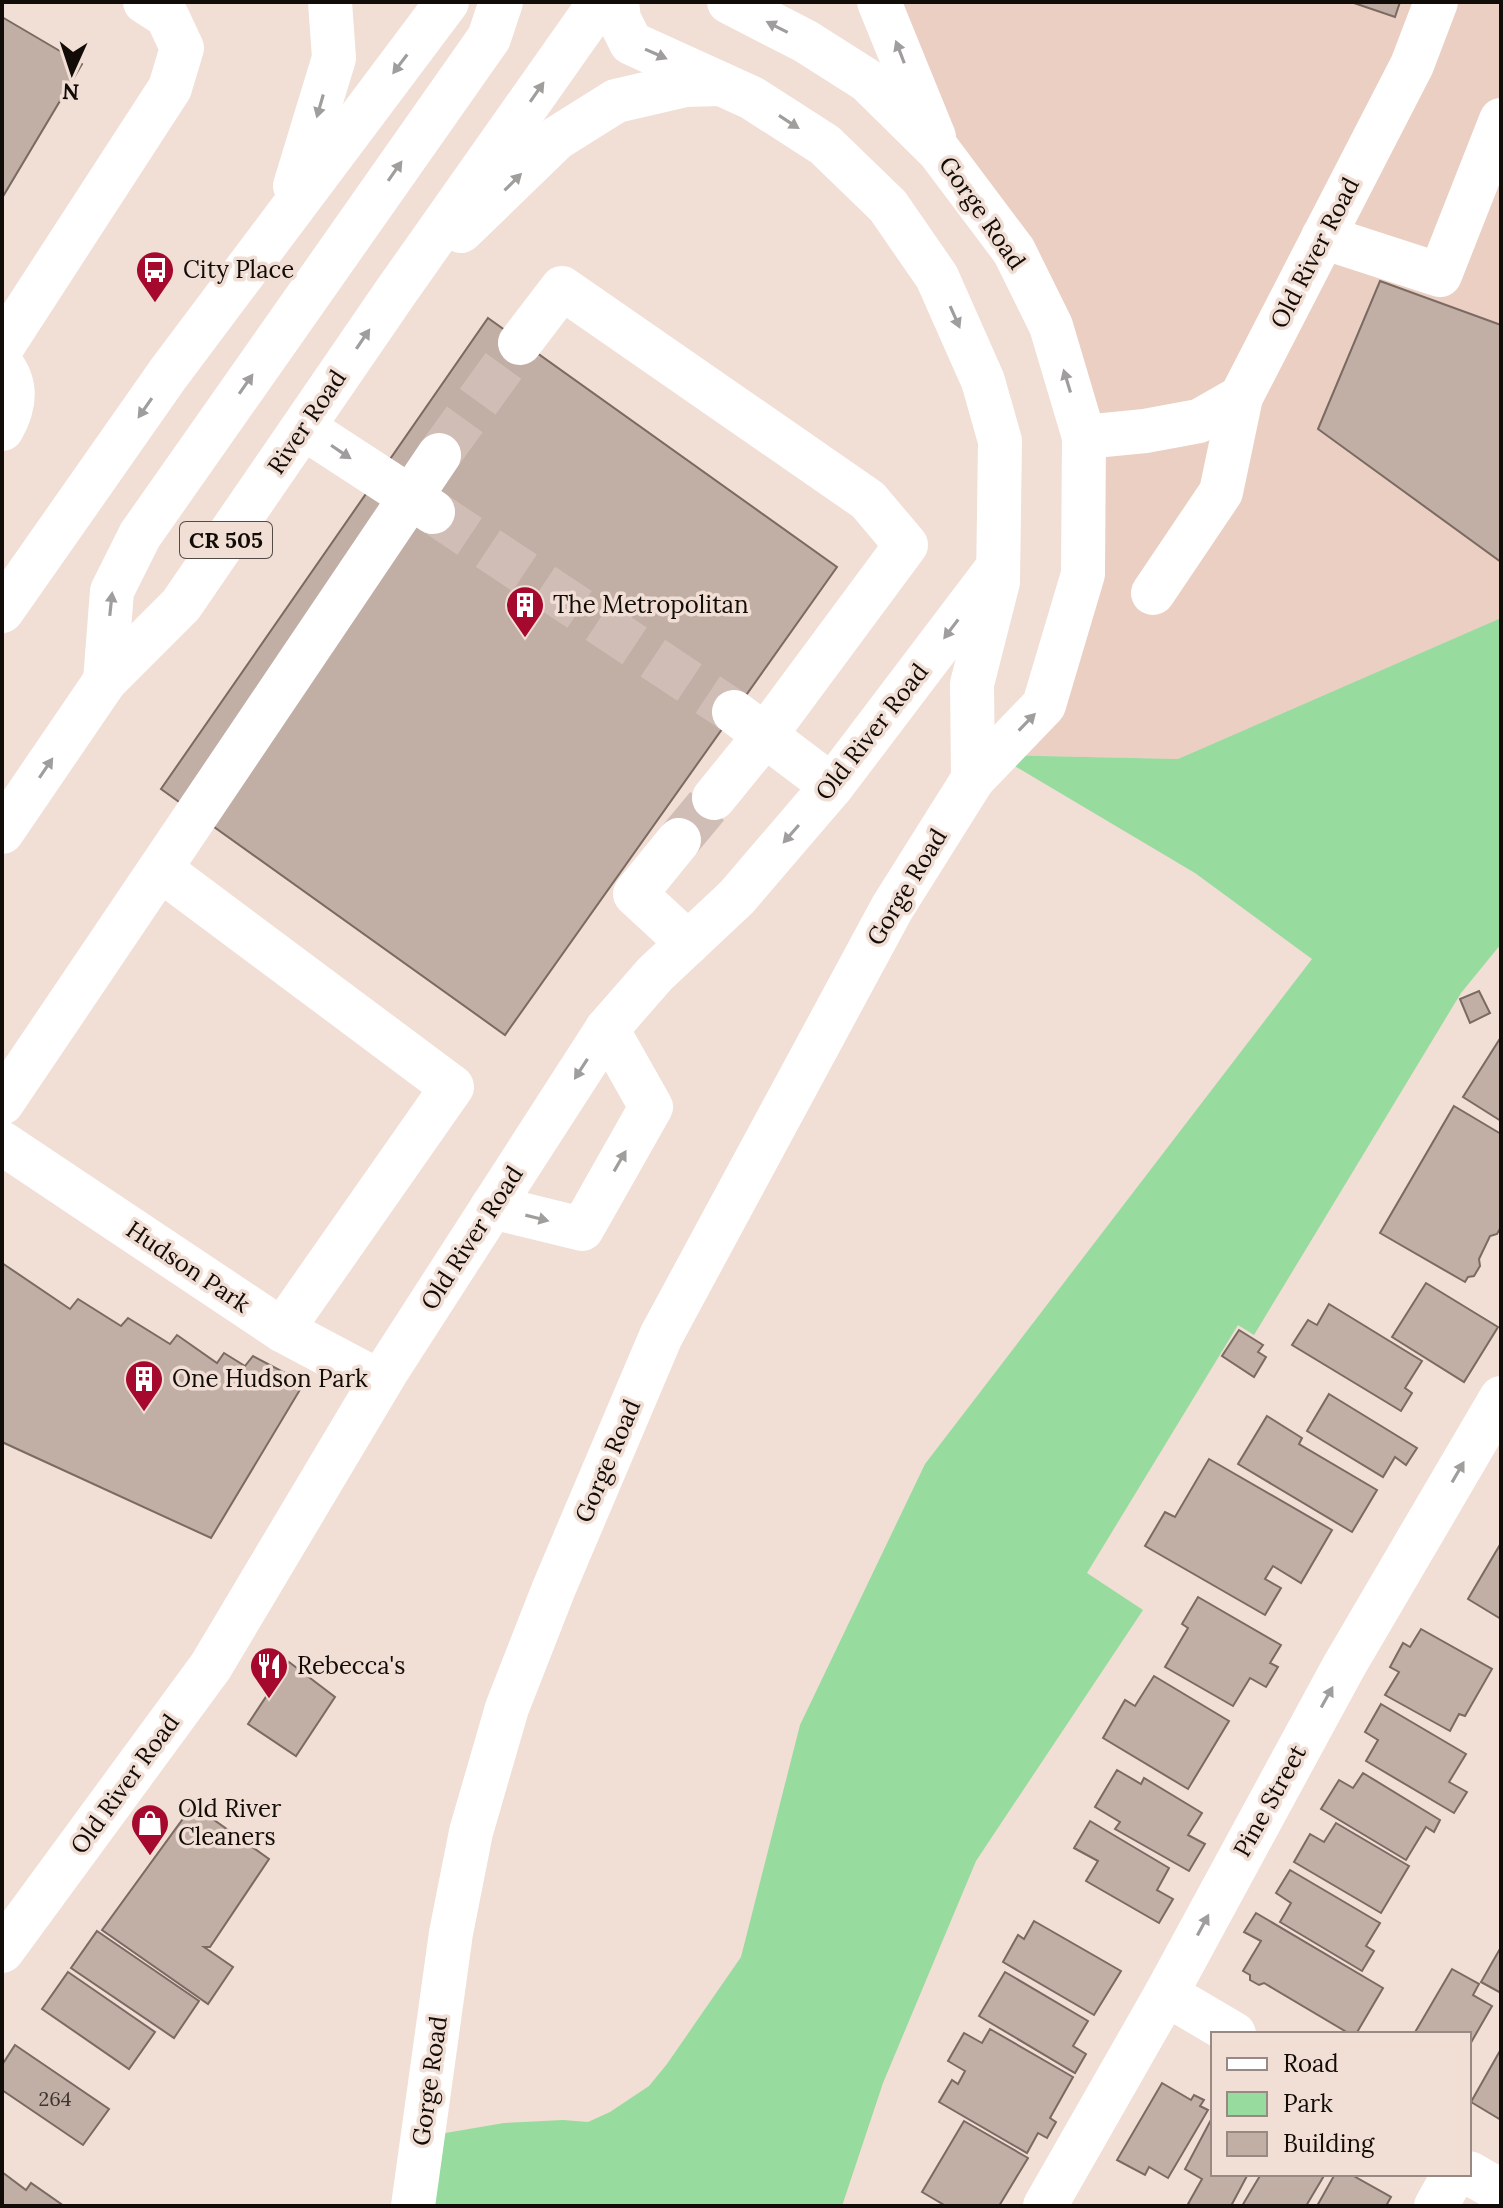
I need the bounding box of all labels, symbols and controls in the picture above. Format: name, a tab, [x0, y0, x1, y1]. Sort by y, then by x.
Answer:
one-way arrow	[766, 20, 788, 34]
north arrow	[32, 32, 112, 112]
one-way arrow	[893, 40, 906, 64]
one-way arrow	[645, 47, 668, 61]
one-way arrow	[393, 54, 409, 75]
text: N	[62, 78, 80, 106]
one-way arrow	[529, 81, 544, 102]
one-way arrow	[313, 95, 326, 119]
one-way arrow	[779, 114, 800, 129]
street label: Gorge Road	[932, 150, 1033, 275]
one-way arrow	[387, 160, 403, 181]
street label: Old River Road	[1263, 172, 1366, 334]
one-way arrow	[503, 173, 522, 192]
bus stop icon: City Place	[134, 249, 176, 304]
place label: City Place	[183, 254, 294, 285]
one-way arrow	[948, 305, 961, 329]
one-way arrow	[356, 329, 371, 350]
street label: River Road	[260, 364, 353, 480]
one-way arrow	[1060, 369, 1073, 393]
one-way arrow	[238, 373, 253, 394]
one-way arrow	[138, 397, 153, 418]
one-way arrow	[330, 445, 351, 460]
road number: CR 505	[180, 522, 272, 558]
building icon: The Metropolitan	[504, 584, 546, 639]
place label: The Metropolitan	[553, 589, 749, 620]
one-way arrow	[105, 591, 118, 616]
one-way arrow	[944, 619, 960, 639]
street label: Old River Road	[808, 657, 935, 806]
one-way arrow	[1018, 713, 1036, 732]
one-way arrow	[38, 757, 53, 778]
street label: Gorge Road	[860, 823, 954, 951]
one-way arrow	[783, 824, 800, 844]
one-way arrow	[574, 1058, 589, 1079]
one-way arrow	[613, 1150, 627, 1172]
street label: Old River Road	[414, 1160, 530, 1316]
one-way arrow	[524, 1212, 549, 1224]
street label: Hudson Park	[120, 1214, 256, 1319]
building icon: One Hudson Park	[123, 1358, 165, 1413]
place label: One Hudson Park	[172, 1363, 368, 1394]
street label: Gorge Road	[568, 1395, 647, 1527]
one-way arrow	[1451, 1461, 1465, 1483]
restaurant icon: Rebecca's	[248, 1645, 290, 1700]
place label: Rebecca's	[297, 1650, 405, 1681]
one-way arrow	[1320, 1686, 1334, 1708]
street label: Old River Road	[63, 1708, 186, 1860]
street label: Pine Street	[1226, 1739, 1313, 1862]
place label: Old River Cleaners	[178, 1793, 282, 1852]
shop icon: Old River Cleaners	[129, 1802, 171, 1857]
one-way arrow	[1196, 1914, 1210, 1936]
street label: Gorge Road	[405, 2014, 454, 2148]
legend	[1211, 2032, 1471, 2176]
text: Road	[1283, 2048, 1339, 2079]
house number: 264	[38, 2086, 72, 2111]
text: Park	[1283, 2088, 1333, 2119]
text: Building	[1283, 2128, 1375, 2159]

